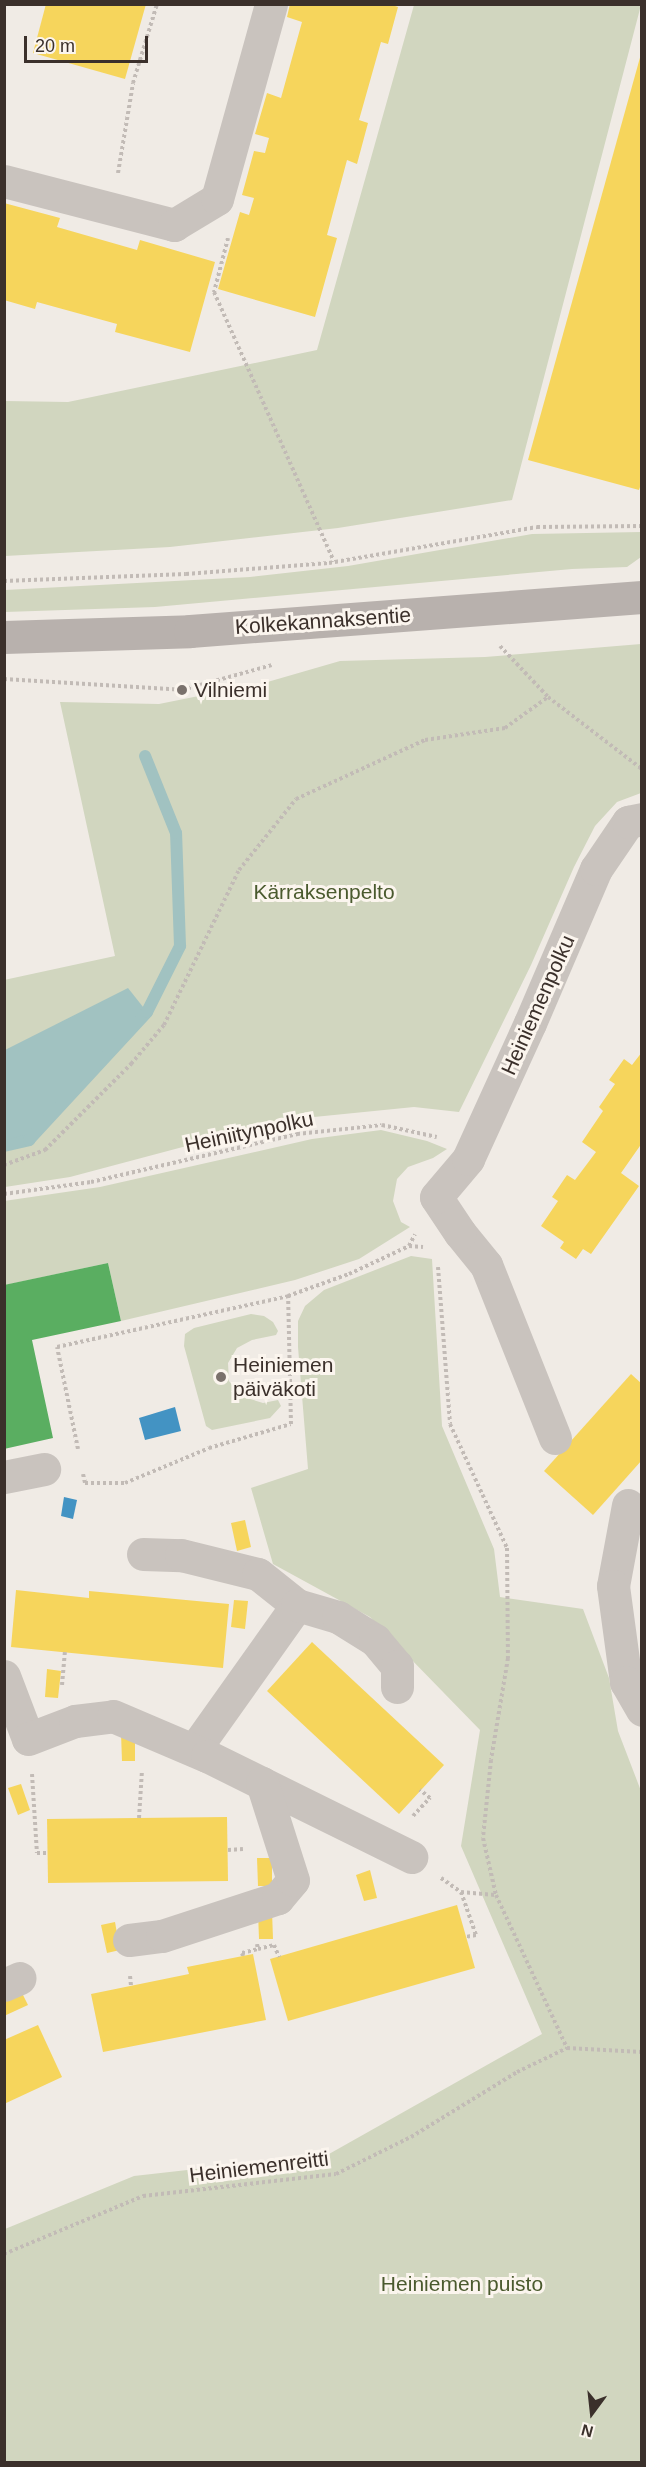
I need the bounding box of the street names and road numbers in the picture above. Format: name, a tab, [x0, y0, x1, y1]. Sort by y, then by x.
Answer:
street label: Kolkekannaksentie	[234, 602, 412, 640]
street label: Heiniemenpolku	[496, 931, 580, 1079]
street label: Heiniitynpolku	[182, 1106, 316, 1158]
street label: Heiniemenreitti	[188, 2146, 330, 2188]

